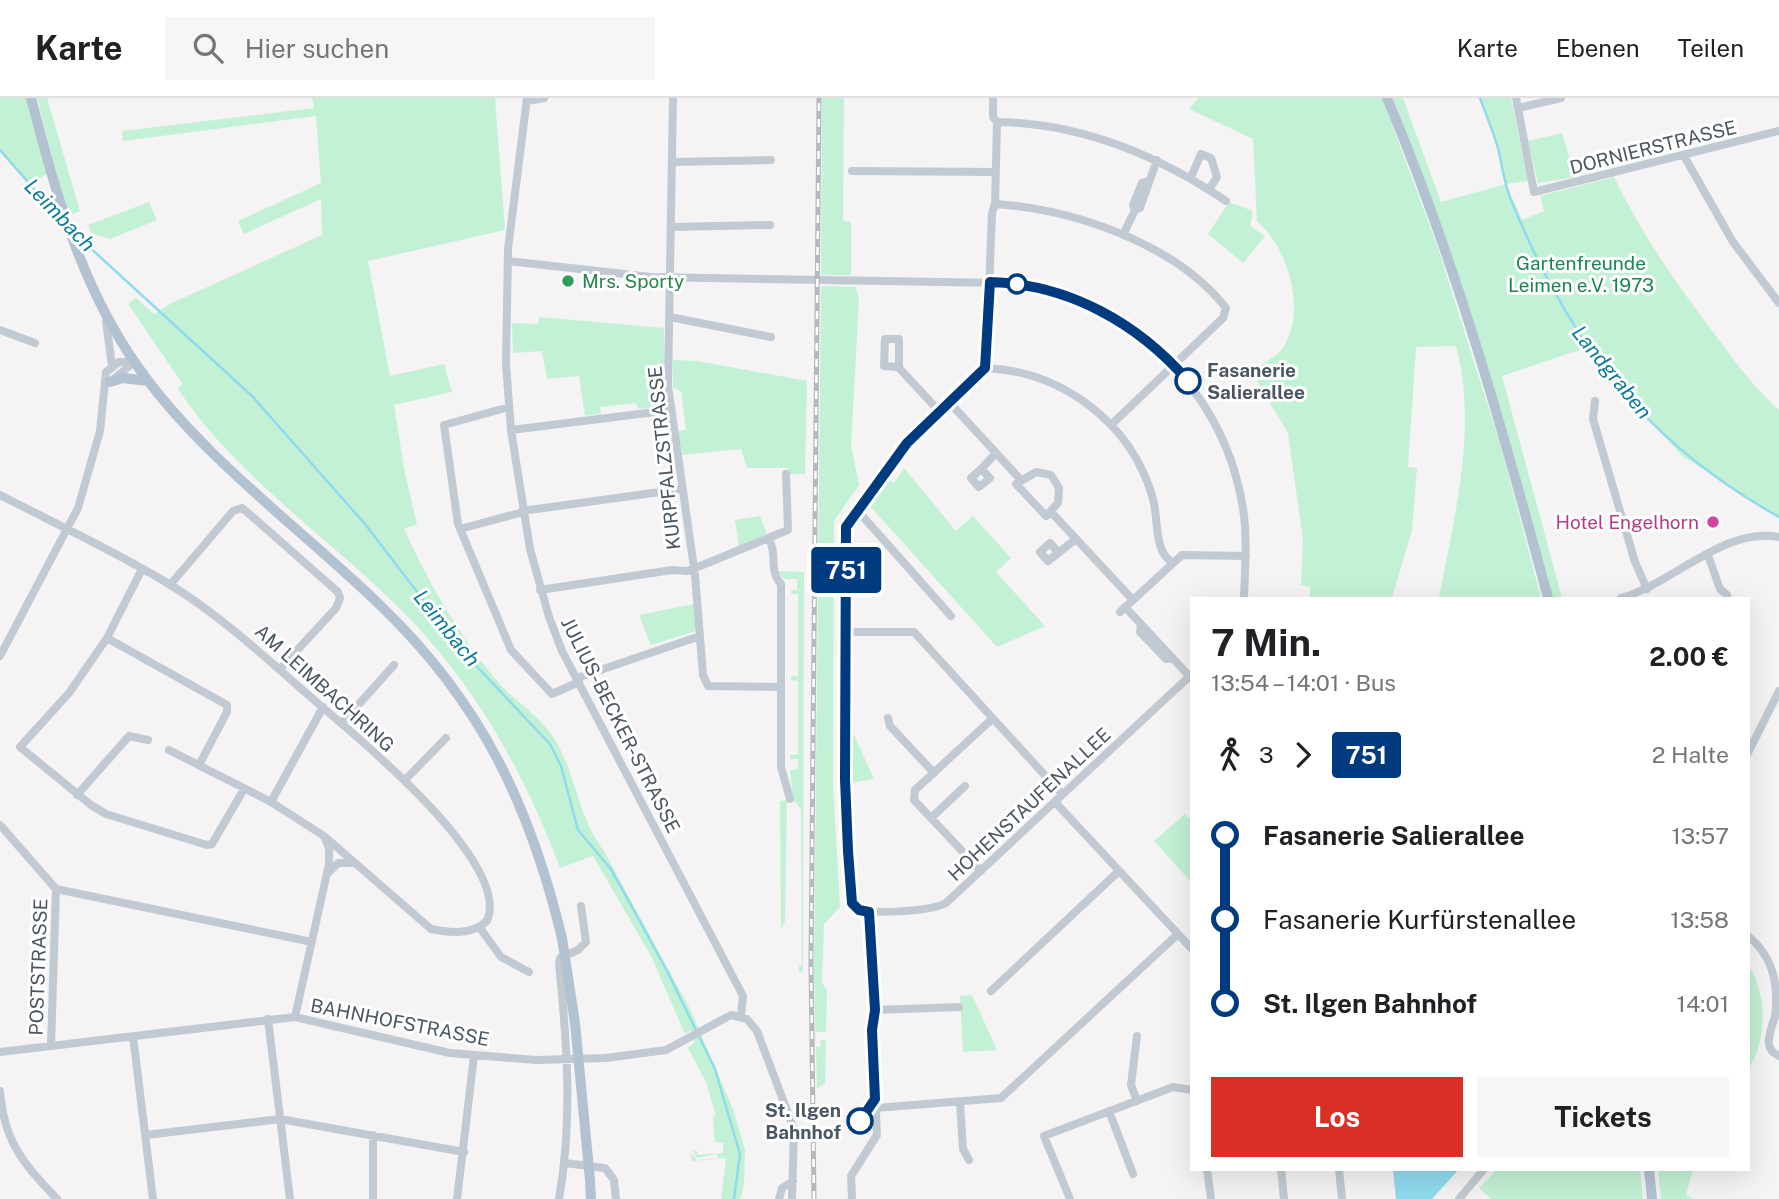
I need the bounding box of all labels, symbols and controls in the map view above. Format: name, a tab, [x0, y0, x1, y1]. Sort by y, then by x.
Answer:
search box	[165, 17, 655, 80]
text: Karte	[35, 29, 123, 67]
icon: search	[189, 29, 227, 67]
text: Hier suchen	[245, 33, 389, 64]
text: Karte	[1457, 34, 1518, 62]
text: Ebenen	[1556, 34, 1640, 62]
text: Teilen	[1678, 34, 1744, 62]
street label: DORNIERSTRASSE	[1567, 116, 1739, 178]
water label: Leimbach	[19, 173, 101, 257]
park label: Gartenfreunde Leimen e.V. 1973	[1508, 252, 1654, 296]
place label: Mrs. Sporty	[582, 270, 684, 292]
marker: Mrs. Sporty	[560, 273, 576, 289]
unlabelled marker	[1007, 274, 1027, 294]
water label: Landgraben	[1567, 320, 1657, 424]
place label: Fasanerie Salierallee	[1207, 359, 1305, 403]
street label: KURPFALZSTRASSE	[643, 365, 685, 551]
marker: Fasanerie Salierallee	[1175, 368, 1201, 394]
place label: Hotel Engelhorn	[1555, 511, 1699, 533]
marker: Hotel Engelhorn	[1705, 514, 1721, 530]
line badge: 751	[806, 547, 886, 593]
text: 751	[825, 556, 867, 584]
water label: Leimbach	[409, 585, 485, 671]
street label: JULIUS-BECKER-STRASSE	[557, 614, 685, 836]
street label: AM LEIMBACHRING	[251, 620, 399, 756]
text: 7 Min.	[1211, 620, 1321, 665]
text: 2.00 €	[1649, 641, 1729, 672]
text: 13:54 – 14:01 · Bus	[1211, 669, 1396, 696]
street label: HOHENSTAUFENALLEE	[943, 723, 1115, 885]
icon: walk	[1211, 736, 1249, 774]
icon: forward	[1284, 736, 1322, 774]
text: 3	[1259, 741, 1274, 768]
text: 751	[1346, 741, 1387, 769]
text: 2 Halte	[1652, 741, 1729, 768]
text: Fasanerie Salierallee	[1263, 820, 1525, 851]
text: 13:57	[1671, 822, 1729, 849]
street label: POSTSTRASSE	[25, 898, 51, 1036]
text: Fasanerie Kurfürstenallee	[1263, 904, 1576, 935]
text: 13:58	[1670, 906, 1729, 933]
text: St. Ilgen Bahnhof	[1263, 988, 1477, 1019]
text: 14:01	[1677, 990, 1729, 1017]
street label: BAHNHOFSTRASSE	[309, 994, 491, 1050]
button: Los	[1211, 1077, 1463, 1157]
button: Tickets	[1477, 1077, 1729, 1157]
place label: St. Ilgen Bahnhof	[765, 1099, 841, 1143]
marker: St. Ilgen Bahnhof	[847, 1108, 873, 1134]

